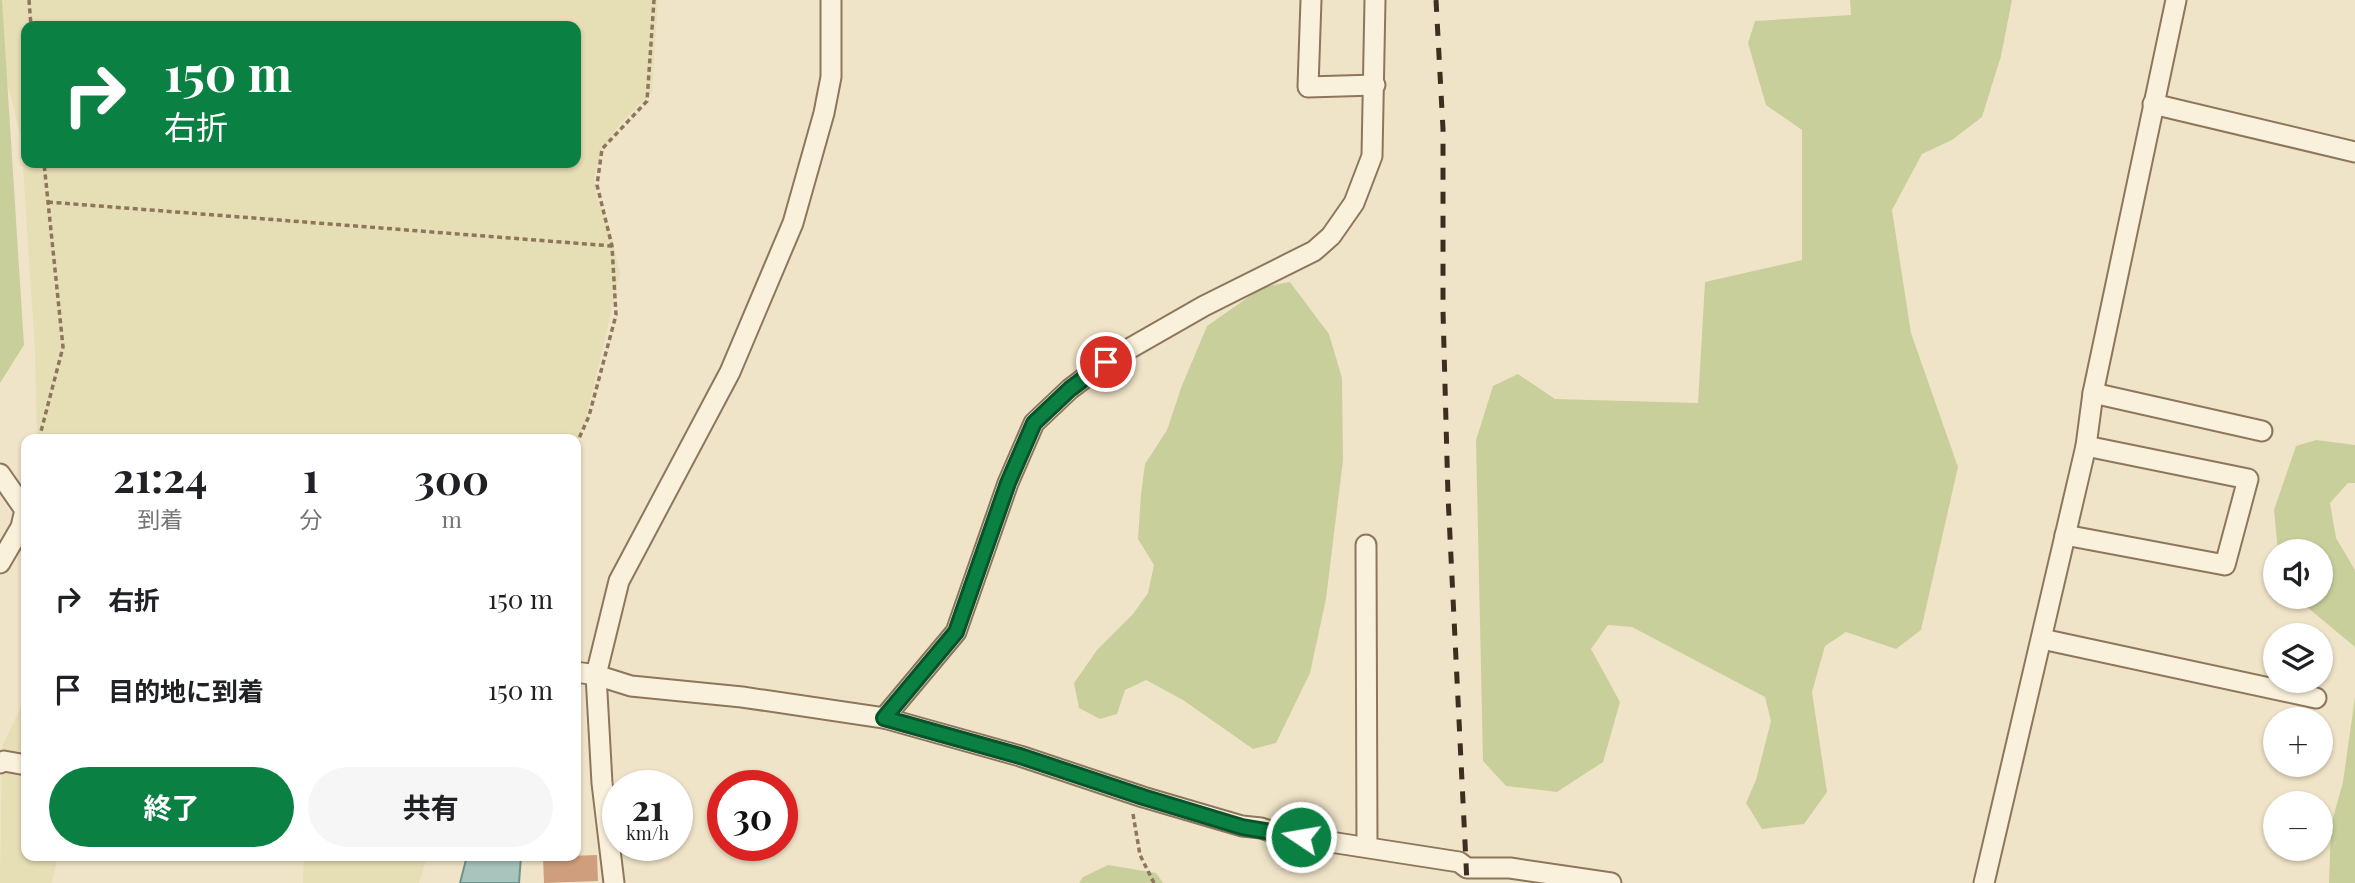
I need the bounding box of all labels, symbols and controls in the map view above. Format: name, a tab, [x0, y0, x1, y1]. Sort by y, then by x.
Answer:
text: 150 m	[164, 39, 292, 104]
icon: right	[49, 49, 140, 140]
text: 右折	[164, 104, 228, 147]
pin	[1076, 332, 1136, 392]
icon: arrive	[1087, 343, 1125, 381]
text: 21:24	[113, 448, 207, 504]
text: 1	[303, 448, 319, 504]
text: 300	[414, 450, 489, 506]
text: 到着	[137, 503, 183, 534]
text: 分	[299, 503, 322, 534]
text: m	[441, 503, 462, 534]
map controls	[2263, 539, 2333, 861]
button: sound	[2263, 539, 2333, 609]
icon: right	[49, 580, 87, 618]
text: 150 m	[488, 581, 553, 616]
text: 右折	[108, 582, 160, 617]
button: layers	[2263, 623, 2333, 693]
icon: arrive	[49, 671, 87, 709]
text: 150 m	[488, 672, 553, 707]
text: 目的地に到着	[108, 673, 264, 708]
button: +	[2263, 707, 2333, 777]
button: 終了	[49, 767, 294, 847]
button: 共有	[308, 767, 553, 847]
speed limit sign: 30	[707, 770, 798, 861]
text: 21	[632, 783, 663, 830]
button: −	[2263, 791, 2333, 861]
position arrow	[1264, 800, 1338, 874]
text: km/h	[626, 821, 669, 845]

